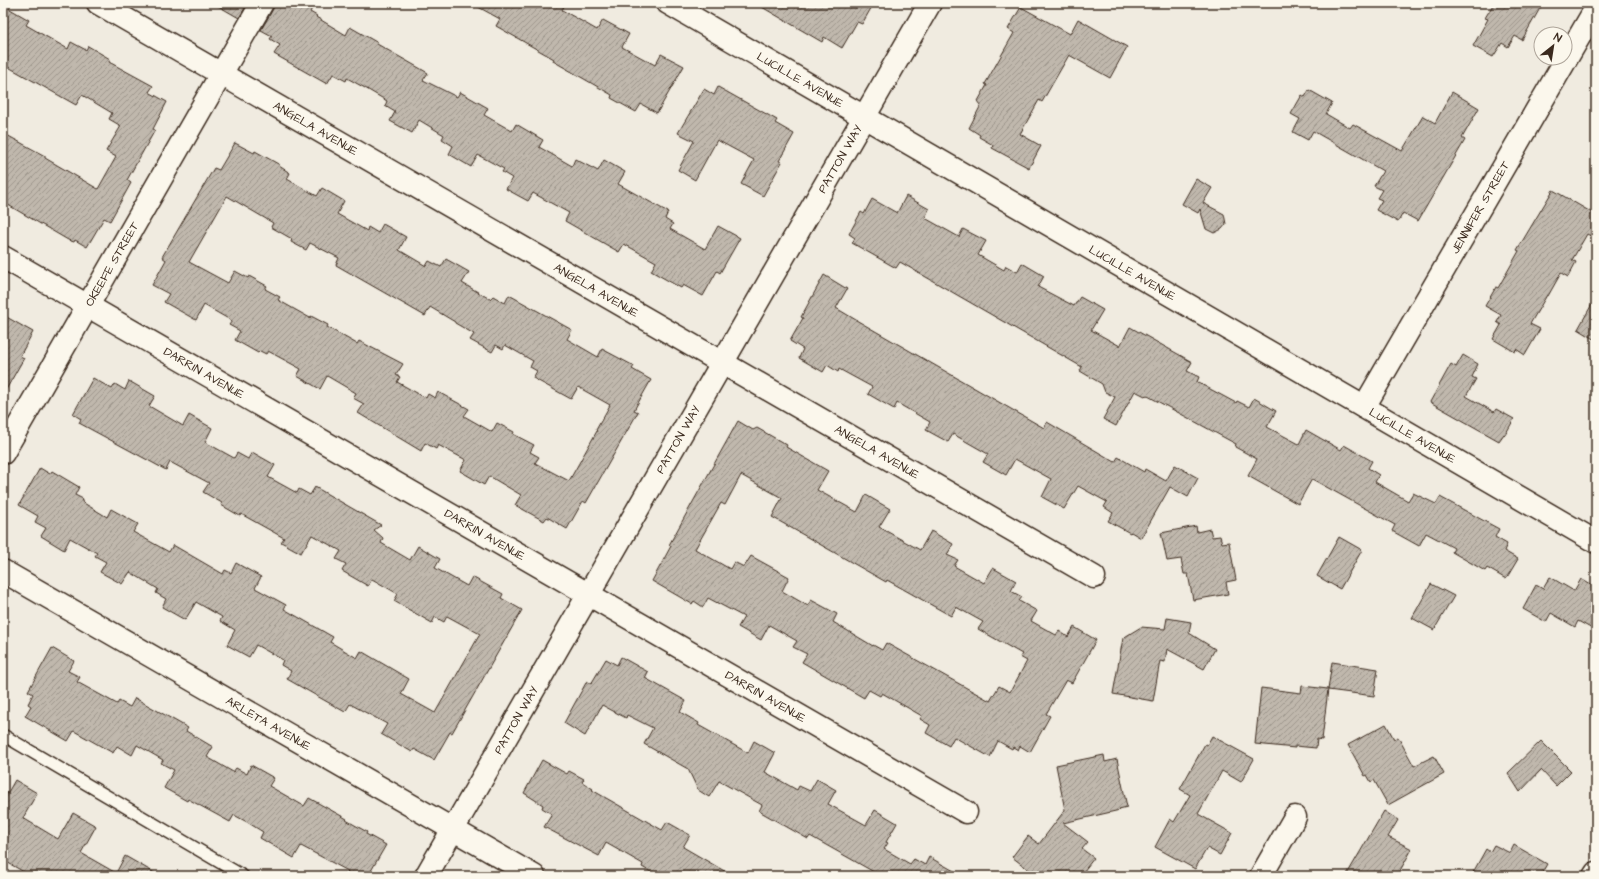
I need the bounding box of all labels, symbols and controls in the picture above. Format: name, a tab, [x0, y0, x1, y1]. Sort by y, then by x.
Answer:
north arrow	[1533, 26, 1573, 66]
text: N	[1551, 30, 1565, 46]
street label: LUCILLE AVENUE	[754, 48, 847, 112]
street label: ANGELA AVENUE	[270, 98, 361, 160]
street label: PATTON WAY	[814, 121, 867, 196]
street label: JENNIFER STREET	[1447, 158, 1514, 257]
street label: OKEEFE STREET	[81, 218, 144, 310]
street label: LUCILLE AVENUE	[1086, 241, 1179, 305]
street label: ANGELA AVENUE	[550, 259, 641, 322]
street label: DARRIN AVENUE	[160, 343, 247, 403]
street label: PATTON WAY	[652, 402, 705, 477]
street label: LUCILLE AVENUE	[1366, 404, 1459, 468]
street label: ANGELA AVENUE	[831, 421, 922, 483]
street label: DARRIN AVENUE	[441, 505, 528, 565]
street label: DARRIN AVENUE	[722, 667, 809, 727]
street label: PATTON WAY	[490, 683, 543, 758]
street label: ARLETA AVENUE	[223, 693, 314, 755]

